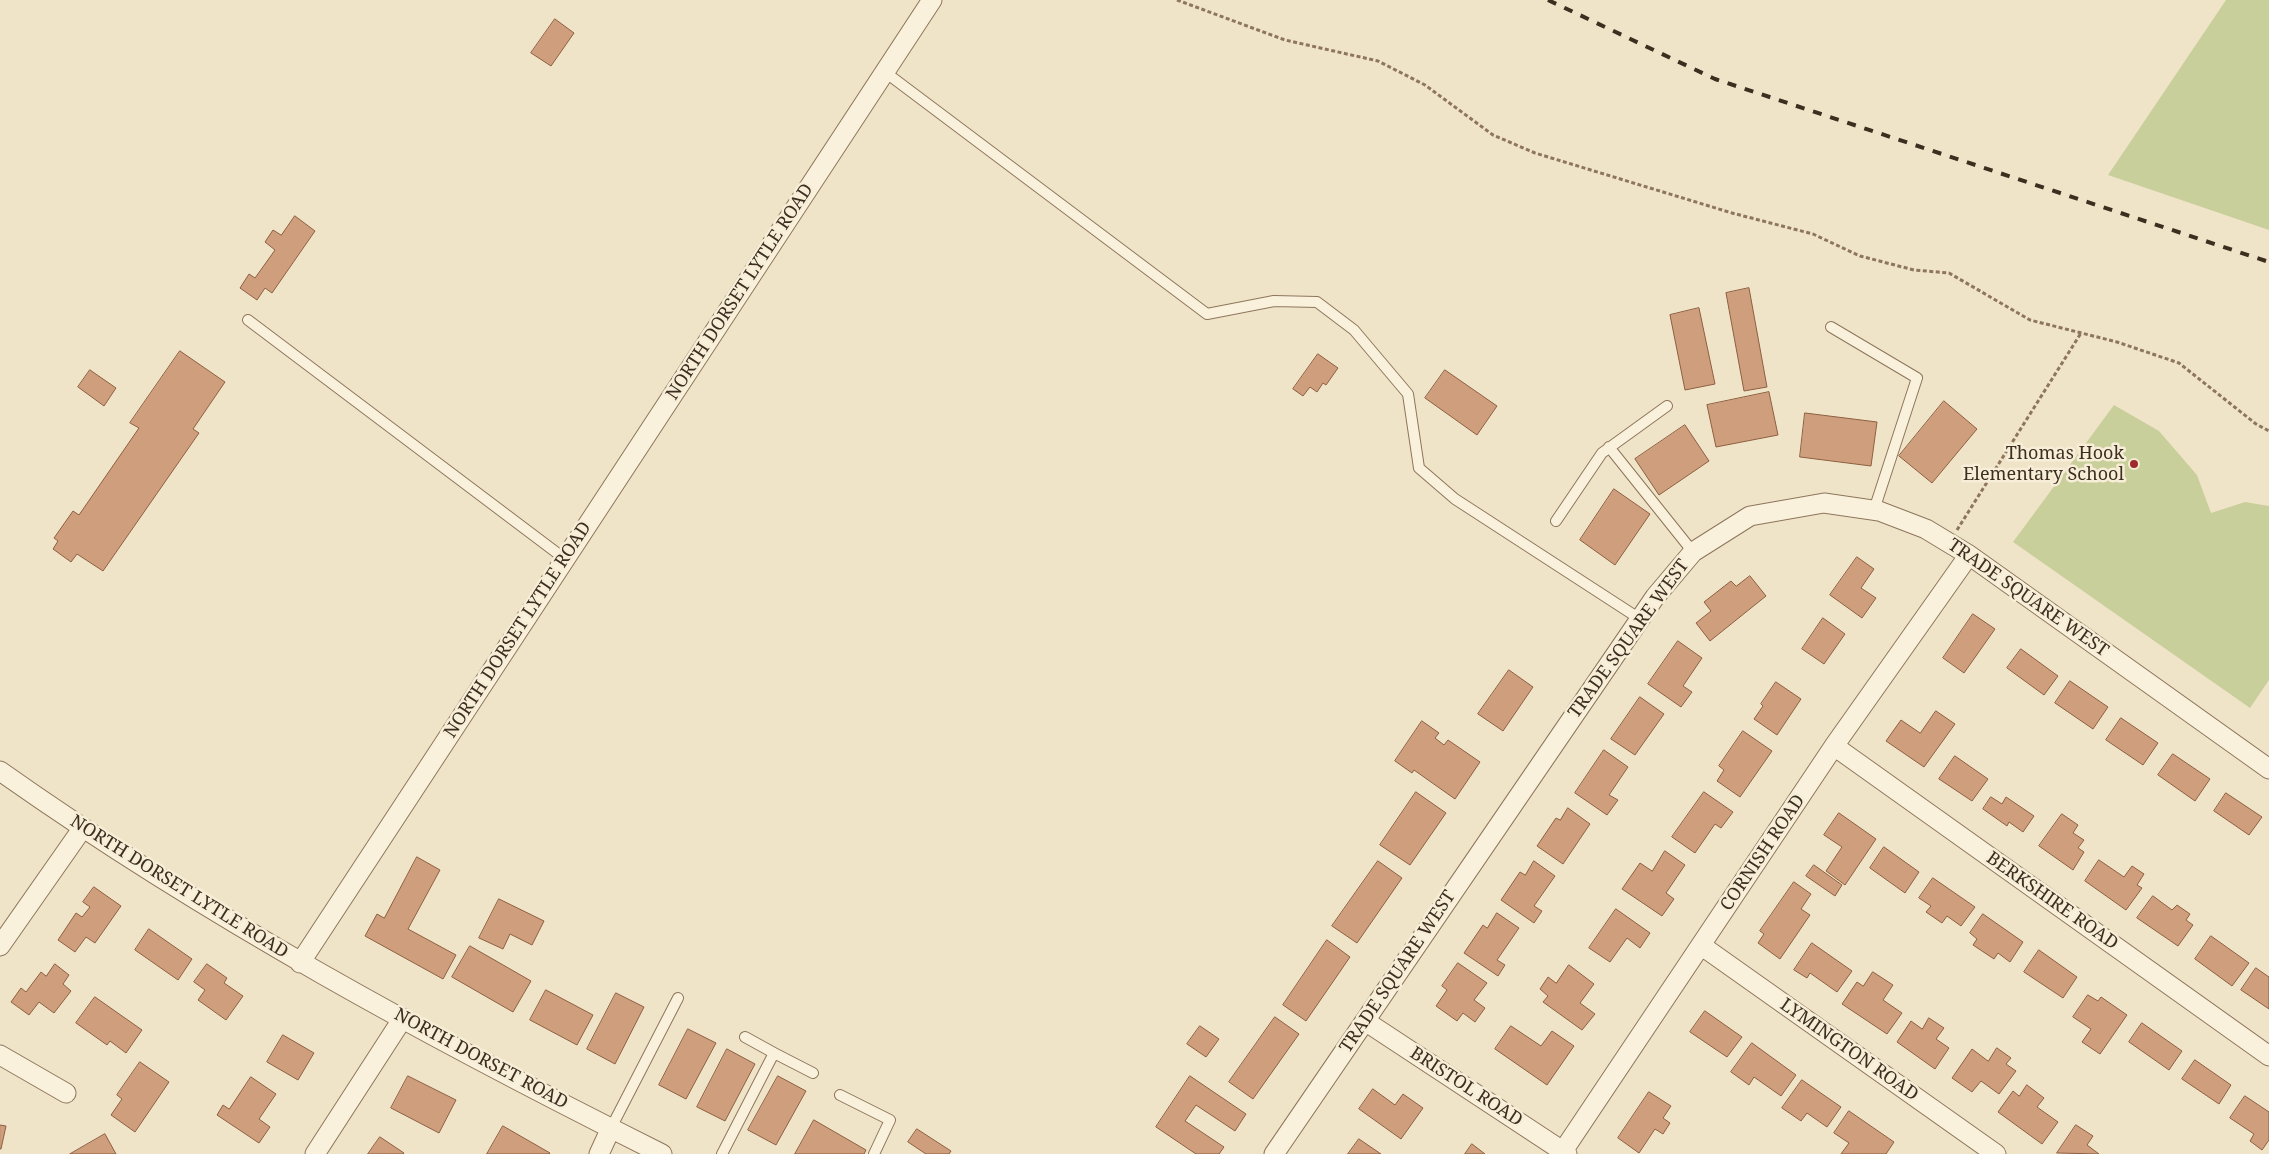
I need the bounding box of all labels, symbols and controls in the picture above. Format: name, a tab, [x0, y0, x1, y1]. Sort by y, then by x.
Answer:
street label: NORTH DORSET LYTLE ROAD	[662, 180, 818, 404]
place label: Thomas Hook Elementary School	[1963, 443, 2124, 486]
marker: Thomas Hook Elementary School	[2128, 458, 2140, 470]
street label: NORTH DORSET LYTLE ROAD	[440, 518, 596, 742]
street label: TRADE SQUARE WEST	[1944, 534, 2112, 662]
street label: TRADE SQUARE WEST	[1564, 555, 1694, 723]
street label: CORNISH ROAD	[1716, 791, 1810, 915]
street label: NORTH DORSET LYTLE ROAD	[66, 811, 292, 963]
street label: BERKSHIRE ROAD	[1982, 847, 2122, 955]
street label: TRADE SQUARE WEST	[1336, 887, 1460, 1057]
street label: LYMINGTON ROAD	[1776, 994, 1922, 1106]
street label: NORTH DORSET ROAD	[390, 1004, 572, 1114]
street label: BRISTOL ROAD	[1406, 1043, 1526, 1131]

